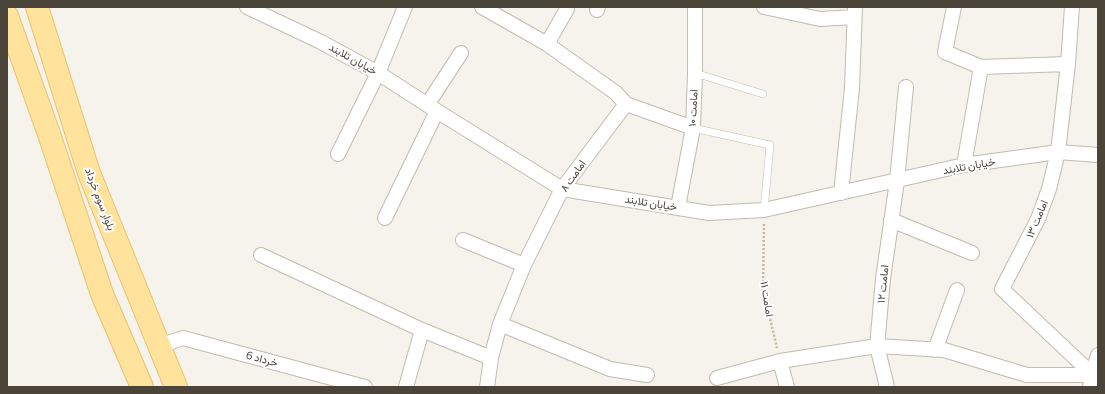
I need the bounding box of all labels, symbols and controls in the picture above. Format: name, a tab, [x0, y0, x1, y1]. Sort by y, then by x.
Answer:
street label: خیابان تلابند	[327, 40, 379, 78]
street label: امامت ۱۰	[685, 89, 701, 127]
street label: خیابان تلابند	[942, 155, 996, 177]
street label: امامت ۸	[557, 157, 589, 195]
street label: بلوار سوم خرداد	[82, 166, 118, 232]
street label: خیابان تلابند	[624, 192, 678, 214]
street label: امامت ۱۳	[1023, 198, 1051, 240]
street label: امامت ۱۲	[874, 264, 892, 304]
street label: امامت ۱۱	[758, 280, 776, 318]
street label: خرداد 6	[245, 348, 279, 370]

